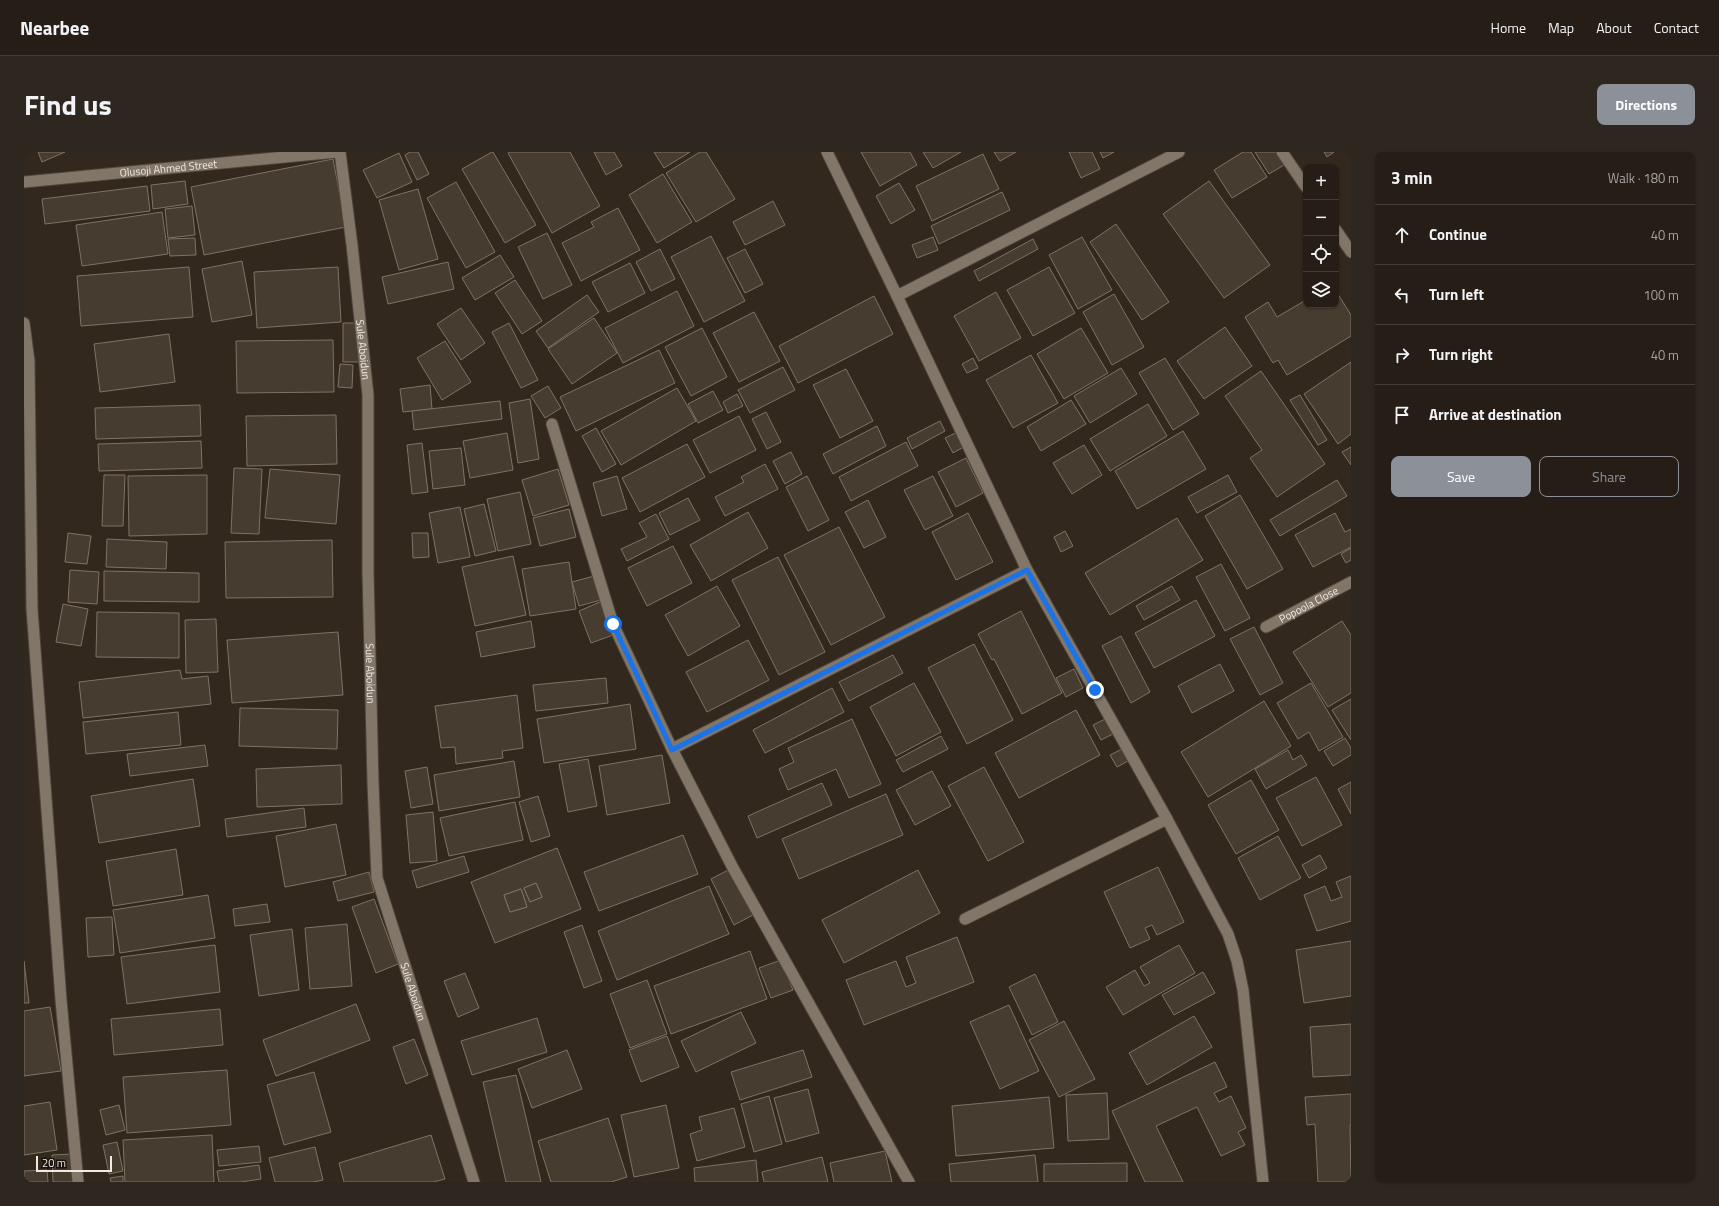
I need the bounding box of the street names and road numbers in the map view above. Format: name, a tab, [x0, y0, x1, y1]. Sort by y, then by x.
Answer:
street label: Olusoji Ahmed Street	[119, 156, 218, 181]
street label: Sule Aboidun	[352, 319, 374, 381]
street label: Popoola Close	[1276, 582, 1341, 627]
street label: Sule Aboidun	[362, 643, 379, 704]
street label: Sule Aboidun	[396, 960, 430, 1023]

